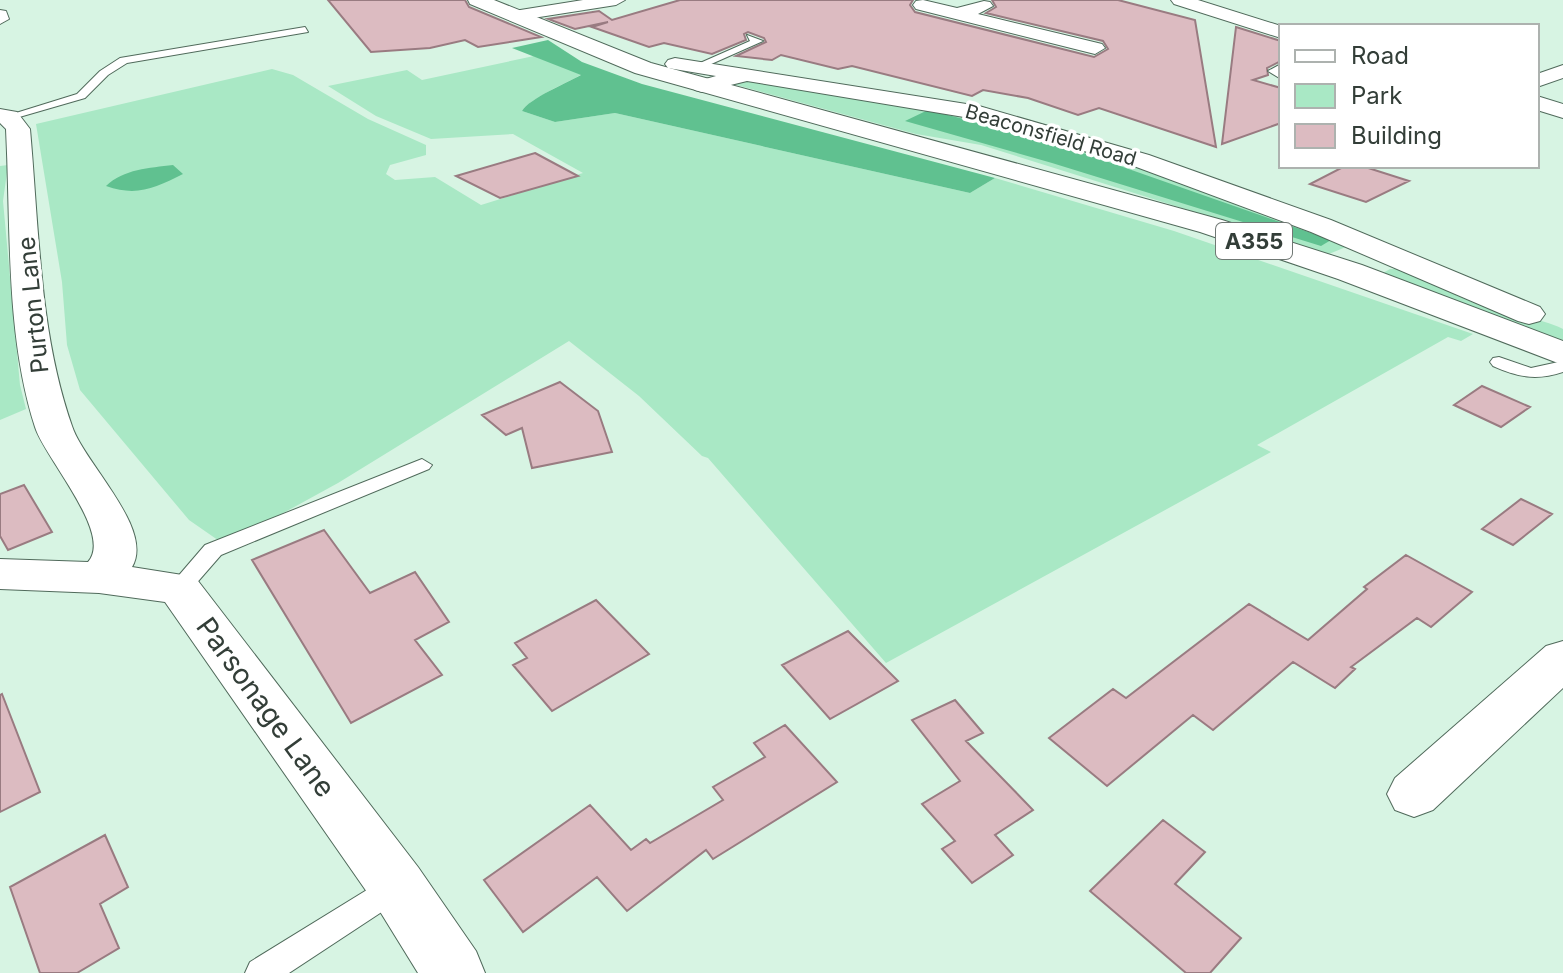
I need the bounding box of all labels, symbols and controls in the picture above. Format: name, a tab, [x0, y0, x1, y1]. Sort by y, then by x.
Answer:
legend	[1279, 24, 1539, 168]
text: Road	[1351, 41, 1409, 70]
text: Park	[1351, 81, 1402, 110]
street label: Beaconsfield Road	[963, 99, 1139, 171]
text: Building	[1351, 121, 1442, 150]
road number: A355	[1216, 223, 1292, 259]
street label: Purton Lane	[11, 235, 55, 375]
street label: Parsonage Lane	[189, 611, 343, 803]

